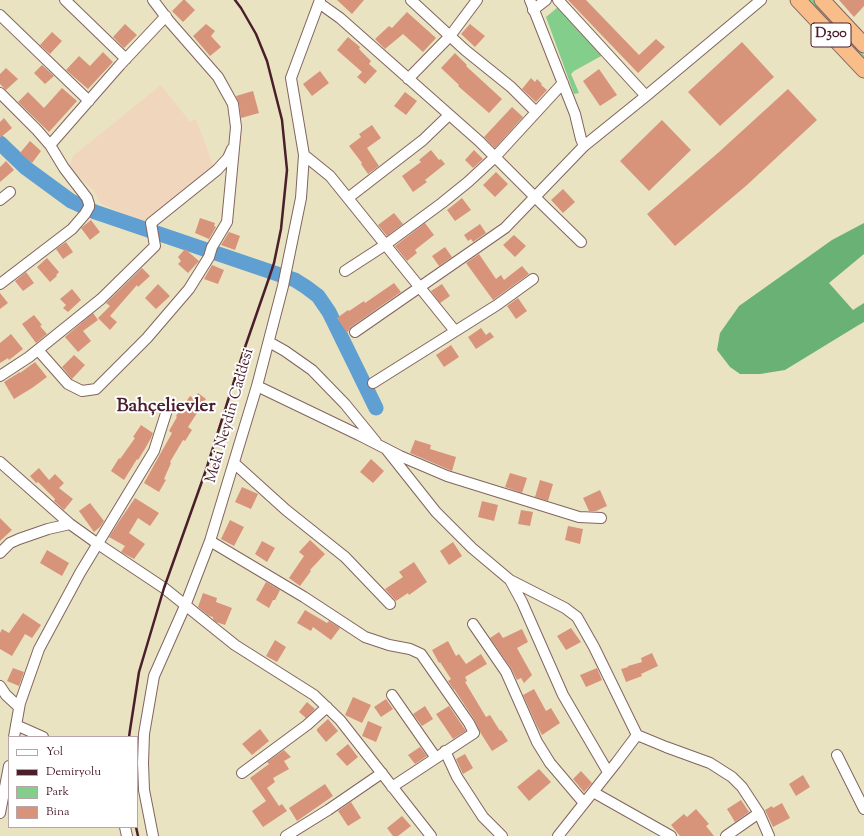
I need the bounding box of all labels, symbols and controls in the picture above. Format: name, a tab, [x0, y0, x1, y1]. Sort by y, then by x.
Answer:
road number: D300	[811, 23, 851, 47]
street label: Meki Neydin Caddesi	[203, 347, 259, 485]
district label: Bahçelievler	[116, 397, 216, 419]
legend	[8, 736, 138, 828]
text: Yol	[46, 743, 63, 761]
text: Demiryolu	[46, 763, 101, 781]
text: Park	[46, 783, 69, 801]
text: Bina	[46, 803, 70, 821]

